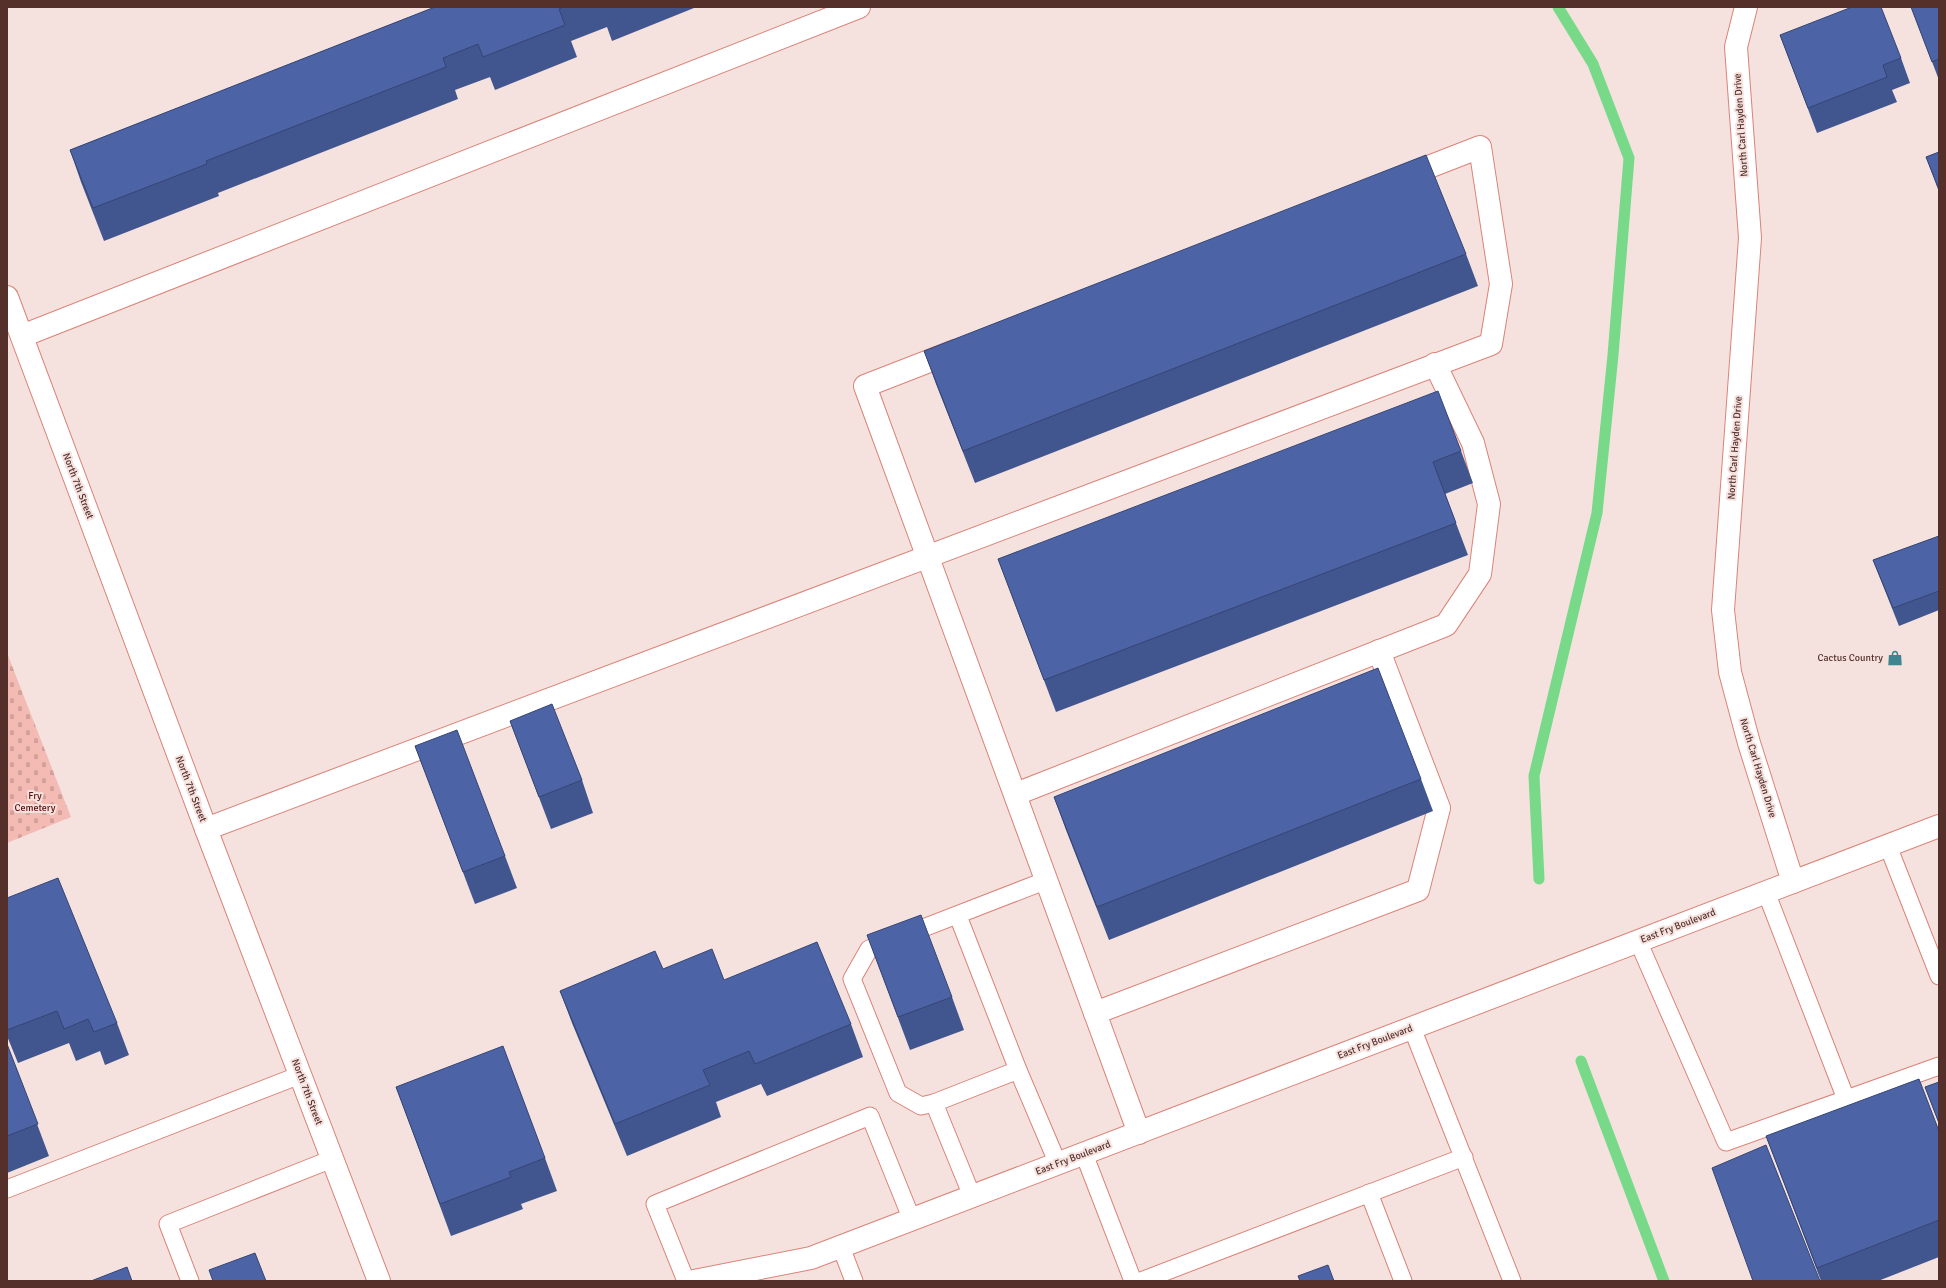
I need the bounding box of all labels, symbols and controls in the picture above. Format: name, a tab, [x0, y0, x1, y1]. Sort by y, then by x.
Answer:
street label: North Carl Hayden Drive	[1731, 73, 1751, 177]
street label: North Carl Hayden Drive	[1725, 396, 1745, 500]
street label: North 7th Street	[60, 451, 96, 521]
shop icon: Cactus Country	[1886, 649, 1904, 667]
place label: Cactus Country	[1818, 652, 1883, 664]
street label: North Carl Hayden Drive	[1737, 717, 1779, 819]
street label: North 7th Street	[173, 754, 209, 824]
park label: Fry Cemetery	[15, 790, 56, 814]
street label: East Fry Boulevard	[1639, 906, 1717, 946]
street label: East Fry Boulevard	[1336, 1022, 1414, 1062]
street label: North 7th Street	[289, 1057, 325, 1127]
street label: East Fry Boulevard	[1034, 1138, 1112, 1178]

